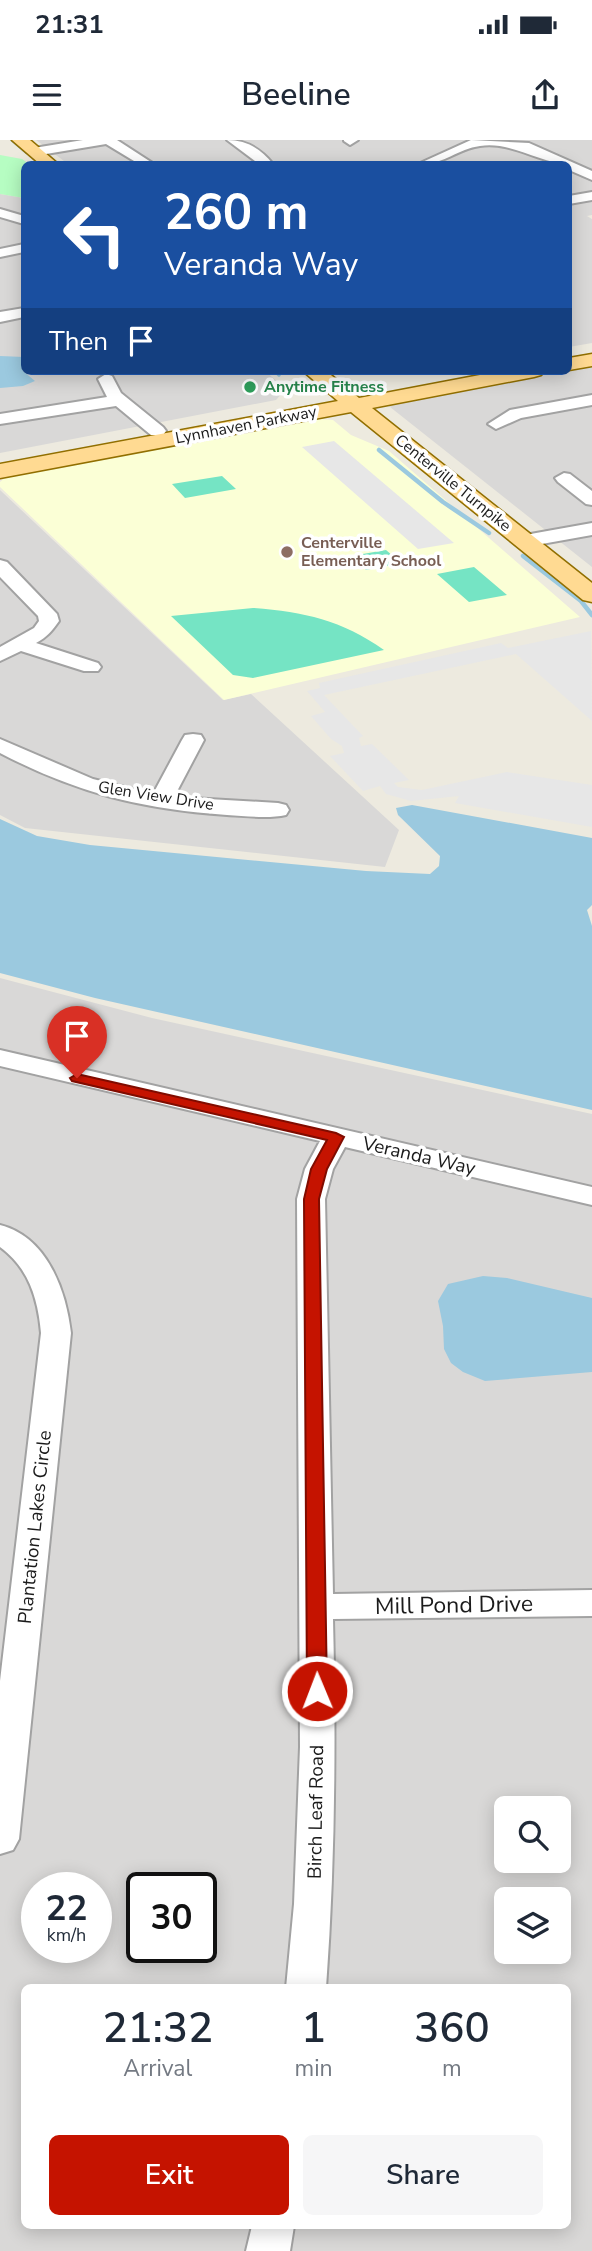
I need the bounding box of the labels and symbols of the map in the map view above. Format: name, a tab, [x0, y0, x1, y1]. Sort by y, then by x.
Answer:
place label: Anytime Fitness	[264, 376, 384, 398]
marker: Anytime Fitness	[242, 379, 258, 395]
street label: Lynnhaven Parkway	[174, 400, 319, 449]
street label: Centerville Turnpike	[390, 429, 516, 537]
place label: Centerville Elementary School	[301, 532, 441, 572]
marker: Centerville Elementary School	[279, 544, 295, 560]
street label: Glen View Drive	[97, 776, 215, 816]
pin	[47, 1006, 107, 1078]
street label: Veranda Way	[359, 1130, 478, 1182]
street label: Plantation Lakes Circle	[12, 1429, 58, 1625]
street label: Mill Pond Drive	[375, 1588, 533, 1622]
position arrow	[280, 1654, 354, 1728]
street label: Birch Leaf Road	[302, 1745, 330, 1879]
speed limit sign: 30	[126, 1872, 217, 1963]

